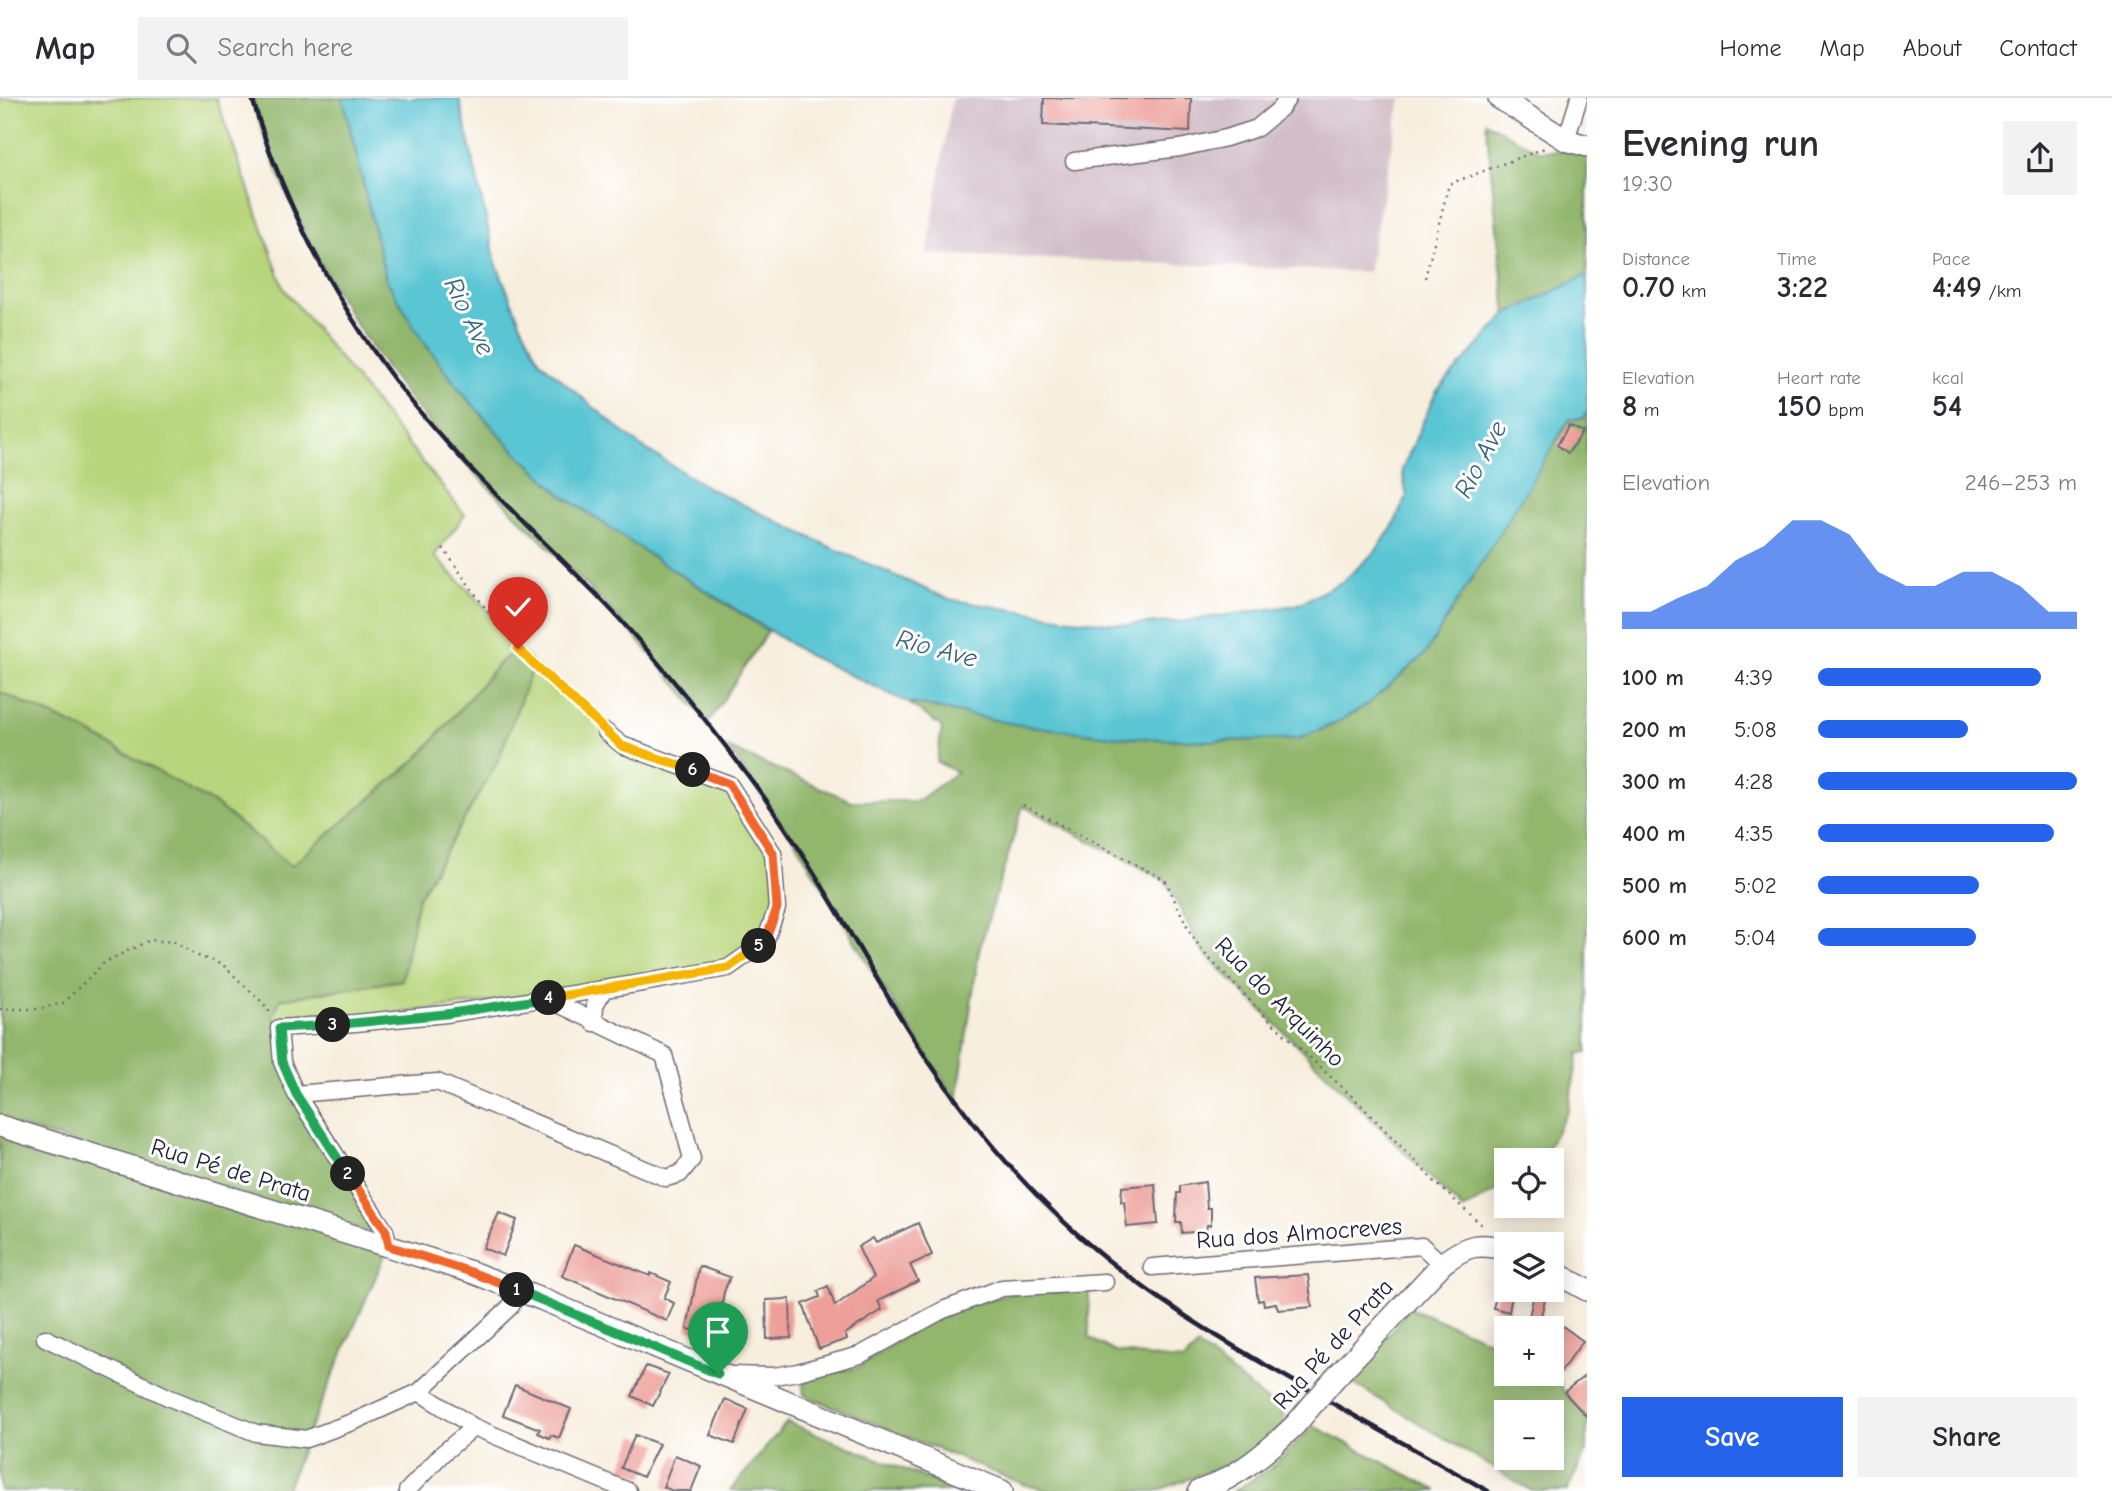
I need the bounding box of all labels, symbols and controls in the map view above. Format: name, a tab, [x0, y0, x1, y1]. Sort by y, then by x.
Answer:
search box	[138, 17, 628, 80]
text: Map	[35, 29, 96, 67]
icon: search	[162, 29, 200, 67]
text: Search here	[218, 33, 353, 63]
text: Home	[1720, 34, 1781, 62]
text: Map	[1819, 34, 1865, 62]
text: About	[1903, 34, 1961, 62]
text: Contact	[1999, 34, 2077, 62]
button: share	[2003, 121, 2077, 195]
text: Evening run	[1622, 122, 1819, 166]
text: 19:30	[1622, 170, 1673, 197]
text: Distance	[1622, 248, 1690, 270]
text: Time	[1777, 248, 1816, 270]
text: Pace	[1932, 248, 1970, 270]
text: 0.70	[1622, 270, 1675, 305]
text: 3:22	[1777, 270, 1828, 305]
text: 4:49	[1932, 270, 1982, 305]
water label: Rio Ave	[437, 273, 501, 360]
text: km	[1675, 280, 1707, 302]
text: /km	[1982, 280, 2022, 302]
text: Elevation	[1622, 367, 1695, 389]
text: Heart rate	[1777, 367, 1861, 389]
text: kcal	[1932, 367, 1964, 389]
text: 8	[1622, 389, 1637, 424]
text: 150	[1777, 389, 1822, 424]
text: 54	[1932, 389, 1962, 424]
text: m	[1637, 399, 1659, 421]
text: bpm	[1822, 399, 1864, 421]
water label: Rio Ave	[1448, 416, 1514, 503]
text: Elevation	[1622, 469, 1710, 496]
text: 246–253 m	[1965, 469, 2077, 496]
pin	[488, 577, 548, 649]
icon: check	[499, 588, 537, 626]
water label: Rio Ave	[893, 624, 981, 674]
text: 100 m	[1622, 664, 1684, 691]
text: 4:39	[1734, 664, 1773, 691]
text: 200 m	[1622, 716, 1686, 743]
text: 5:08	[1734, 716, 1776, 743]
pin: 6	[676, 752, 710, 788]
text: 6	[688, 758, 697, 780]
text: 300 m	[1622, 768, 1686, 795]
text: 4:28	[1734, 768, 1773, 795]
text: 400 m	[1622, 820, 1686, 847]
text: 4:35	[1734, 820, 1773, 847]
text: 500 m	[1622, 872, 1687, 899]
text: 5:02	[1734, 872, 1777, 899]
text: 600 m	[1622, 924, 1687, 951]
text: 5:04	[1734, 924, 1776, 951]
pin: 5	[742, 928, 776, 964]
street label: Rua do Arquinho	[1209, 931, 1351, 1073]
text: 5	[753, 934, 764, 956]
pin: 4	[532, 981, 566, 1016]
text: 4	[544, 986, 553, 1008]
pin: 3	[316, 1007, 350, 1042]
text: 3	[328, 1013, 337, 1035]
street label: Rua Pé de Prata	[148, 1132, 314, 1208]
map controls	[1494, 1148, 1564, 1470]
button: locate	[1494, 1148, 1564, 1218]
pin: 2	[330, 1156, 366, 1192]
text: 2	[343, 1162, 352, 1184]
street label: Rua dos Almocreves	[1195, 1212, 1403, 1254]
button: layers	[1494, 1232, 1564, 1302]
pin: 1	[500, 1272, 534, 1308]
street label: Rua Pé de Prata	[1267, 1273, 1399, 1415]
text: 1	[513, 1278, 520, 1300]
pin	[688, 1302, 748, 1374]
icon: arrive	[699, 1313, 737, 1351]
button: +	[1494, 1316, 1564, 1386]
button: Save	[1622, 1397, 1843, 1477]
button: Share	[1857, 1397, 2077, 1477]
button: −	[1494, 1400, 1564, 1470]

